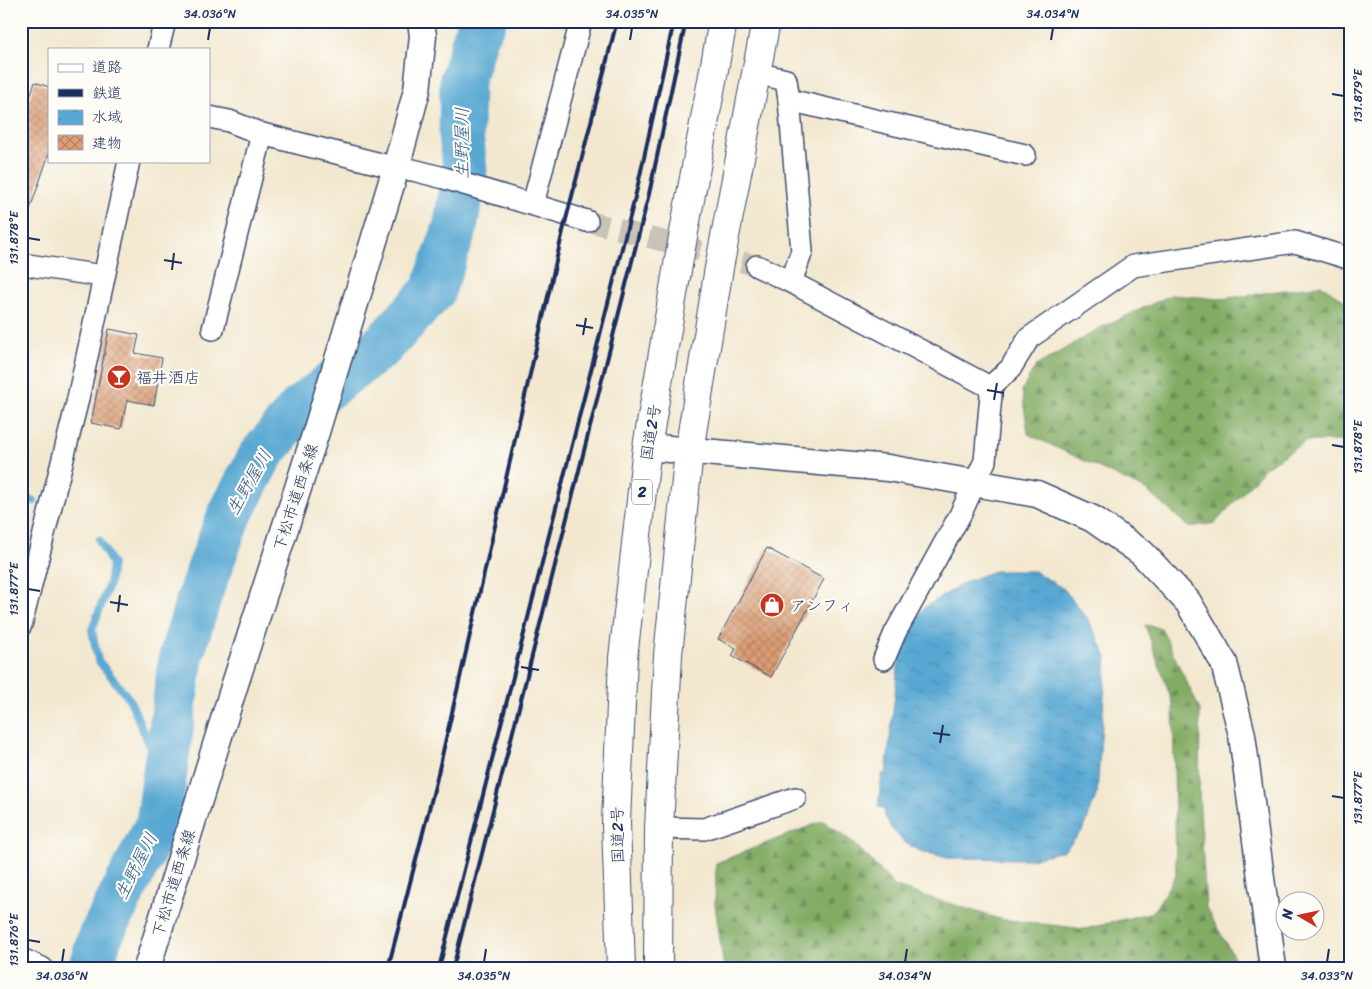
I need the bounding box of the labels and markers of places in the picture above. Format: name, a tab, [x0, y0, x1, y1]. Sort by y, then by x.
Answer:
place label: 福井酒店	[136, 363, 200, 392]
bar icon: 福井酒店	[106, 364, 132, 390]
place label: アンフィ	[790, 591, 854, 620]
shop icon: アンフィ	[759, 592, 785, 618]

